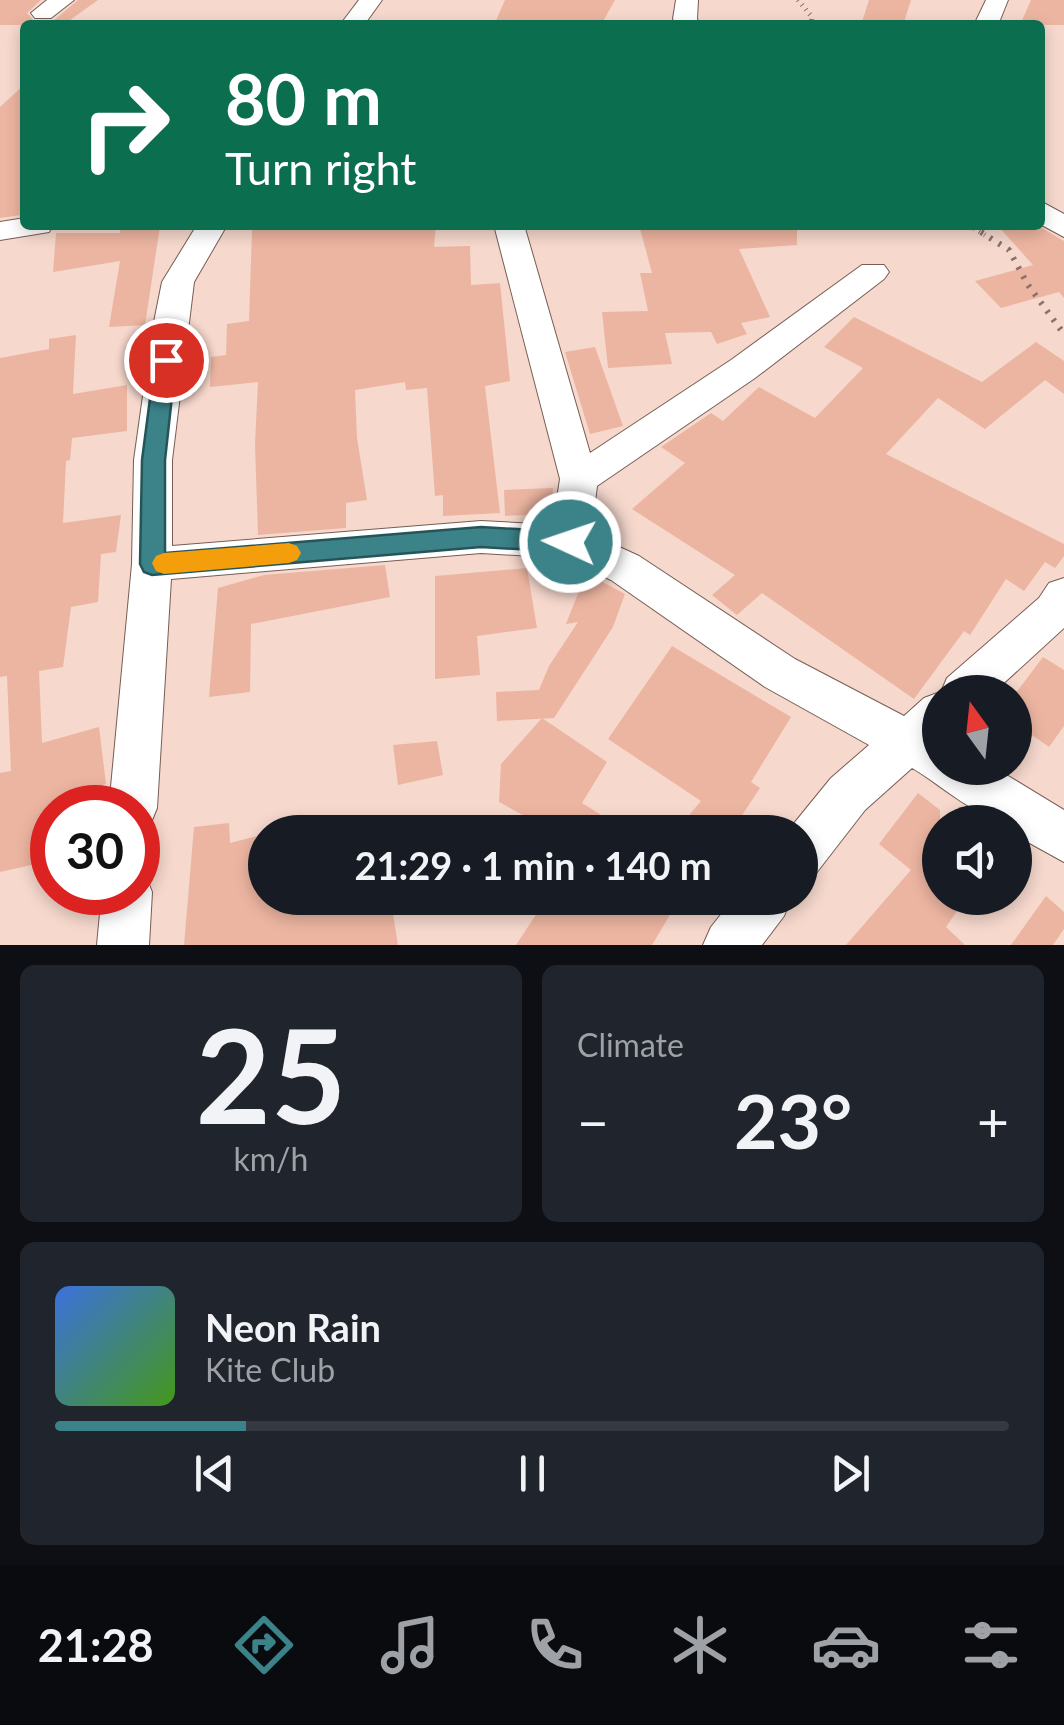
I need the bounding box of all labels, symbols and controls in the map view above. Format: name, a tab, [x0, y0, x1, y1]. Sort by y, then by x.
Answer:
text: 80 m	[225, 56, 382, 140]
icon: right	[60, 60, 190, 190]
text: Turn right	[225, 141, 416, 195]
pin	[124, 318, 209, 403]
icon: arrive	[139, 333, 194, 388]
position arrow	[518, 490, 622, 594]
north arrow	[922, 675, 1032, 785]
map controls	[922, 675, 1032, 915]
speed limit sign: 30	[30, 785, 160, 915]
button: sound	[922, 805, 1032, 915]
text: 21:29 · 1 min · 140 m	[354, 842, 712, 888]
text: 25	[196, 996, 346, 1152]
text: Climate	[577, 1025, 684, 1064]
text: 23°	[734, 1075, 852, 1165]
text: −	[577, 1088, 609, 1154]
text: +	[977, 1088, 1009, 1154]
text: km/h	[234, 1139, 308, 1178]
text: Neon Rain	[205, 1304, 381, 1350]
text: Kite Club	[205, 1350, 335, 1389]
icon: previous	[187, 1446, 242, 1501]
icon: pause	[505, 1446, 560, 1501]
icon: next	[823, 1446, 878, 1501]
icon: directions	[229, 1610, 299, 1680]
icon: music	[375, 1610, 445, 1680]
icon: phone	[520, 1610, 590, 1680]
icon: climate	[665, 1610, 735, 1680]
icon: car	[811, 1610, 881, 1680]
icon: filters	[956, 1610, 1026, 1680]
text: 21:28	[38, 1618, 154, 1672]

